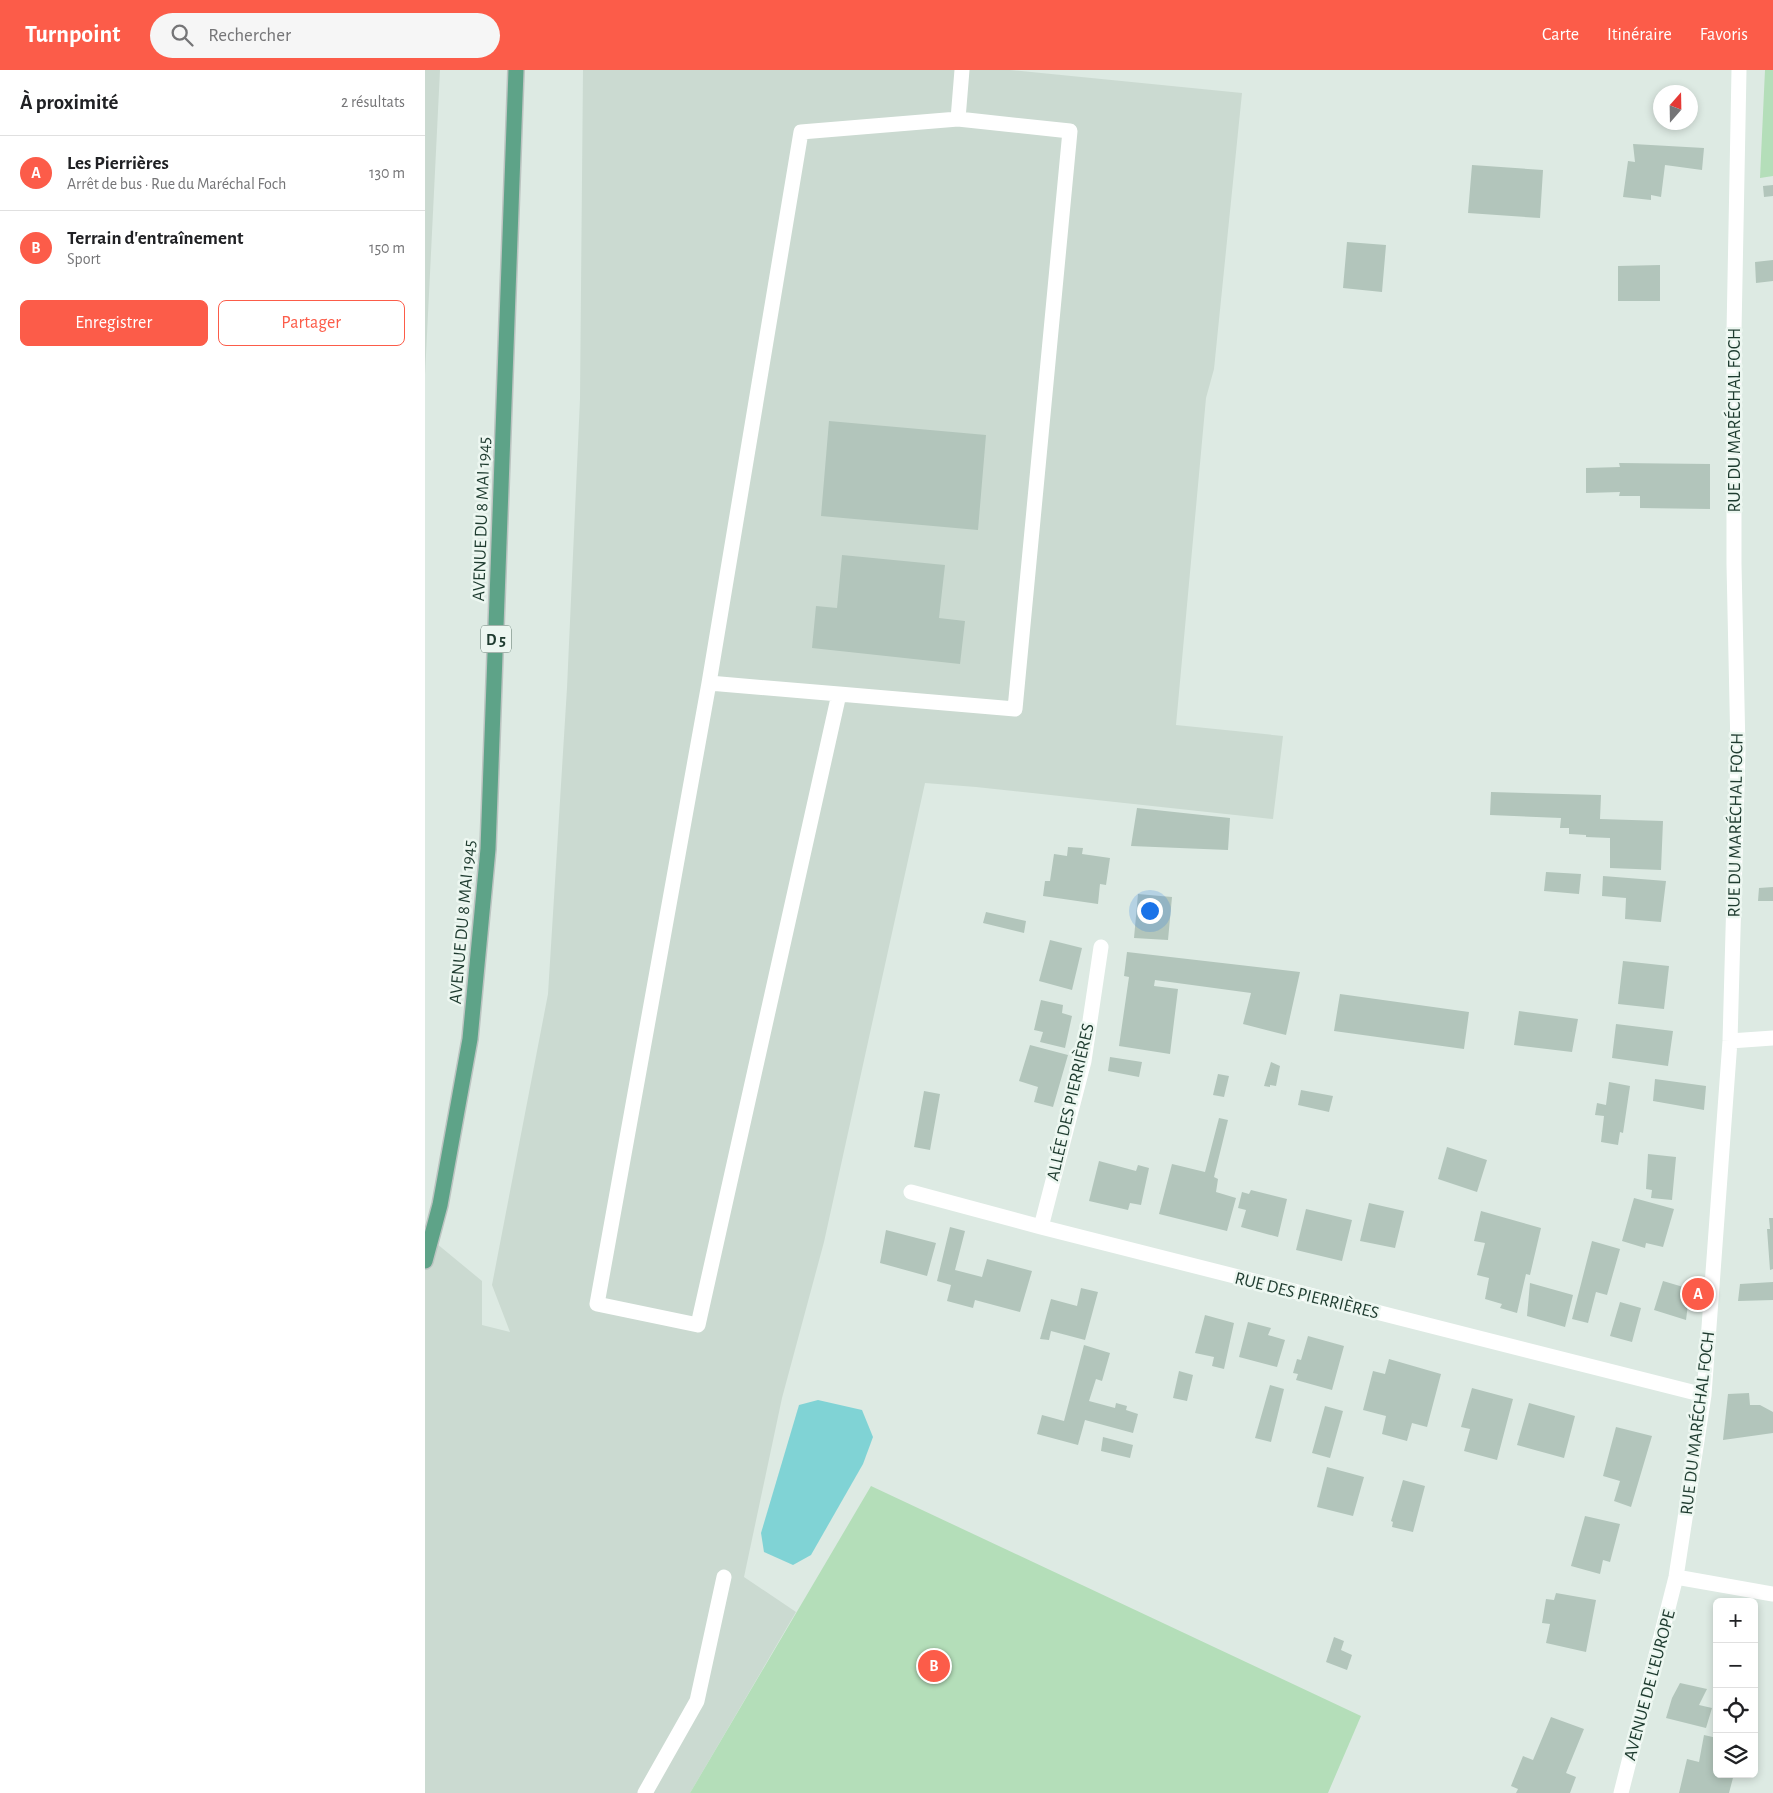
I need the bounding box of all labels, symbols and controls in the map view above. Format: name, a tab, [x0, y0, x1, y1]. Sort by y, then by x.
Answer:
search box	[150, 13, 500, 58]
icon: search	[168, 21, 196, 49]
text: Turnpoint	[25, 23, 120, 47]
text: Rechercher	[208, 26, 291, 45]
text: Carte	[1542, 26, 1579, 44]
text: Itinéraire	[1607, 26, 1672, 44]
text: Favoris	[1700, 26, 1748, 44]
north arrow	[1653, 85, 1698, 130]
text: À proximité	[20, 92, 118, 113]
text: 2 résultats	[341, 94, 405, 110]
text: Les Pierrières	[67, 154, 169, 173]
text: A	[31, 165, 41, 181]
text: 130 m	[369, 165, 405, 181]
text: Arrêt de bus · Rue du Maréchal Foch	[67, 176, 286, 192]
text: Terrain d'entraînement	[67, 229, 243, 248]
text: B	[31, 240, 41, 256]
text: 150 m	[369, 240, 405, 256]
text: Sport	[67, 251, 101, 267]
button: Enregistrer	[20, 300, 208, 346]
button: Partager	[218, 300, 405, 346]
street label: RUE DU MARÉCHAL FOCH	[1723, 328, 1744, 512]
street label: AVENUE DU 8 MAI 1945	[470, 436, 494, 602]
road number: D 5	[481, 626, 511, 652]
street label: RUE DU MARÉCHAL FOCH	[1722, 732, 1747, 918]
street label: AVENUE DU 8 MAI 1945	[447, 839, 479, 1005]
your location	[1137, 898, 1163, 924]
street label: ALLÉE DES PIERRIÈRES	[1041, 1021, 1098, 1183]
street label: RUE DES PIERRIÈRES	[1233, 1266, 1381, 1323]
pin: A	[1682, 1275, 1714, 1313]
street label: RUE DU MARÉCHAL FOCH	[1675, 1330, 1718, 1516]
map controls	[1713, 1598, 1758, 1778]
button: +	[1713, 1598, 1758, 1643]
street label: AVENUE DE L'EUROPE	[1621, 1608, 1679, 1763]
button: −	[1713, 1643, 1758, 1688]
pin: B	[918, 1647, 950, 1685]
button: locate	[1713, 1688, 1758, 1733]
button: layers	[1713, 1733, 1758, 1778]

